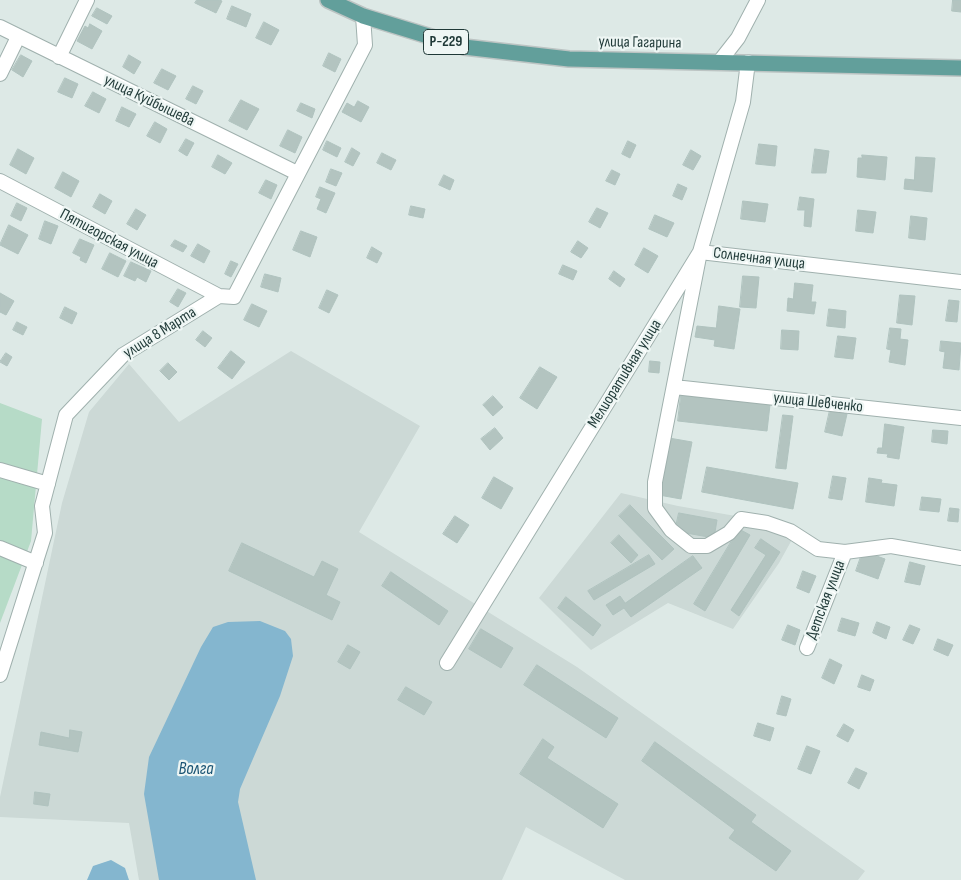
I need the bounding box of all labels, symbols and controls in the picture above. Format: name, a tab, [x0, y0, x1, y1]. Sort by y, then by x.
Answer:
road number: Р-229	[424, 30, 468, 54]
street label: улица Гагарина	[598, 33, 682, 53]
street label: улица Куйбышева	[100, 71, 198, 131]
street label: Пятигорская улица	[56, 205, 162, 273]
street label: Солнечная улица	[712, 244, 806, 274]
street label: улица 8 Марта	[120, 303, 200, 363]
street label: Мелиоративная улица	[584, 316, 666, 432]
street label: улица Шевченко	[772, 389, 864, 417]
street label: Детская улица	[802, 558, 850, 642]
water label: Волга	[178, 758, 214, 780]

